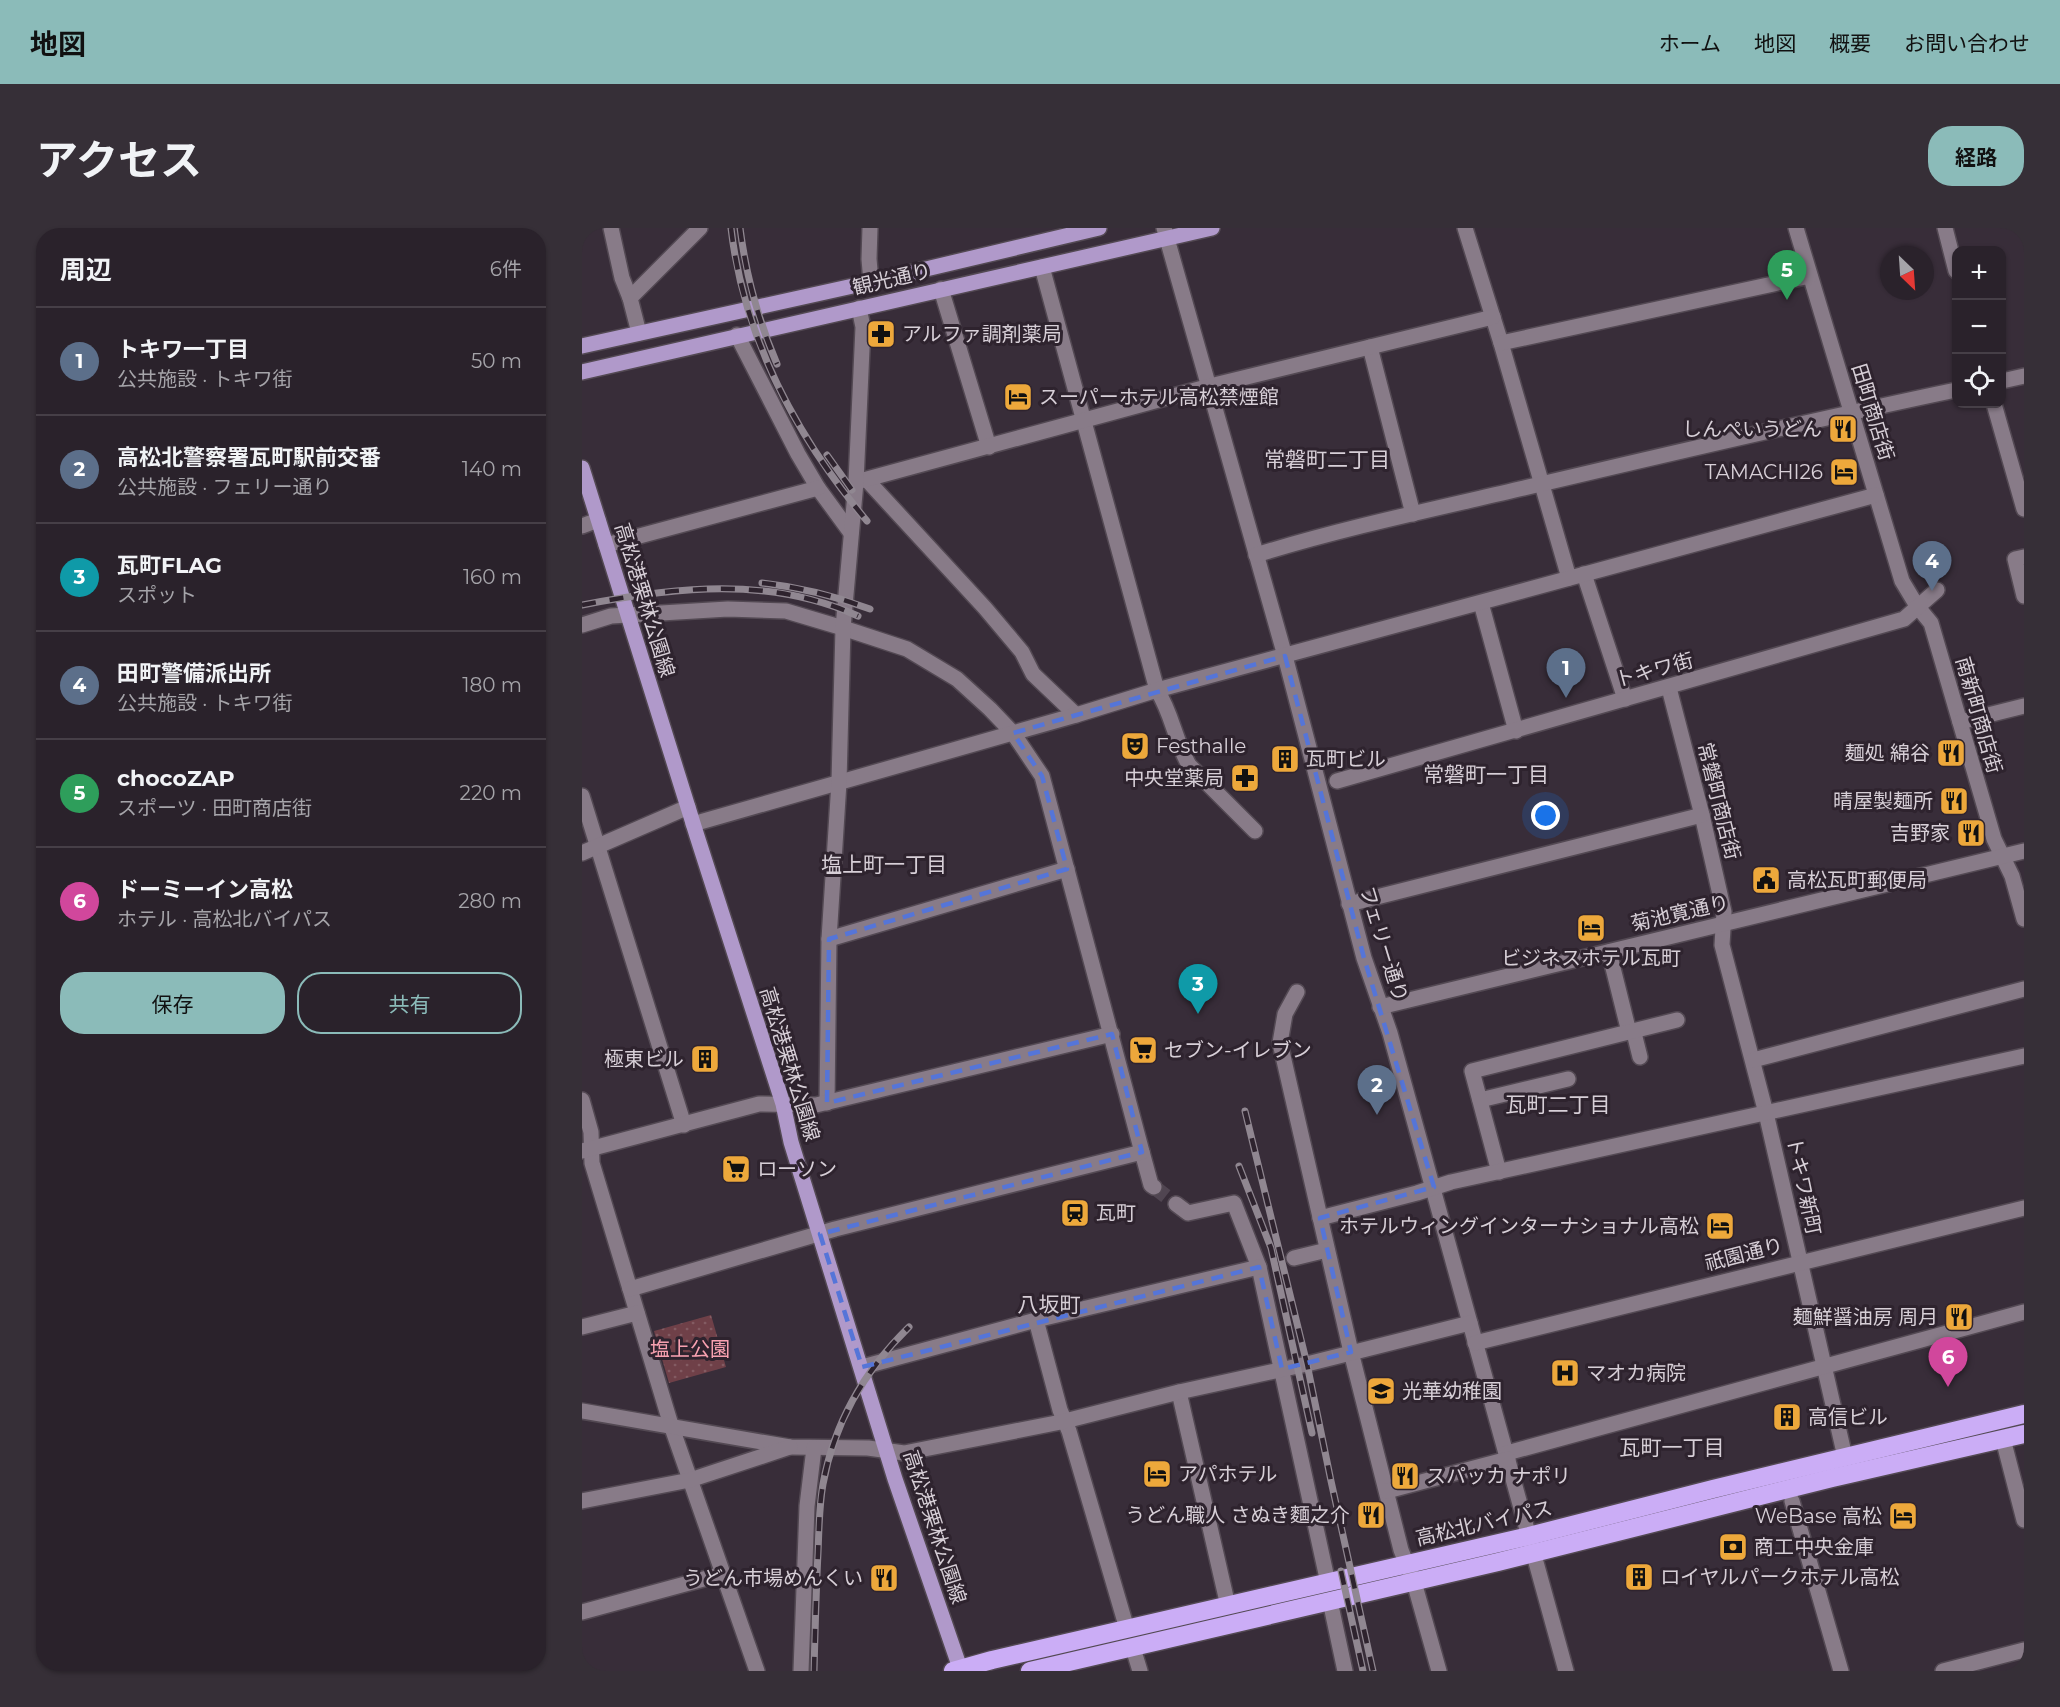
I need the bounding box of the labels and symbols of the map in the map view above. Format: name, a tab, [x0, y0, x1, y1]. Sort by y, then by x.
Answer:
north arrow	[1880, 246, 1934, 300]
pin: 5	[1768, 250, 1806, 300]
street label: 観光通り	[850, 258, 934, 300]
pharmacy icon: アルファ調剤薬局	[865, 318, 897, 350]
place label: アルファ調剤薬局	[902, 322, 1062, 346]
street label: 田町商店街	[1847, 361, 1899, 463]
hotel icon: スーパーホテル高松禁煙館	[1002, 381, 1034, 413]
place label: スーパーホテル高松禁煙館	[1039, 385, 1279, 409]
restaurant icon: しんぺいうどん	[1827, 413, 1859, 445]
place label: しんぺいうどん	[1682, 417, 1822, 441]
district label: 常磐町二丁目	[1264, 447, 1390, 472]
hotel icon: TAMACHI26	[1828, 456, 1860, 488]
place label: TAMACHI26	[1705, 460, 1823, 484]
street label: 高松港栗林公園線	[610, 520, 680, 680]
pin: 4	[1912, 542, 1952, 591]
pin: 1	[1546, 648, 1586, 698]
street label: トキワ街	[1612, 648, 1696, 692]
street label: 南新町商店街	[1951, 654, 2007, 776]
theatre icon: Festhalle	[1119, 730, 1151, 762]
place label: Festhalle	[1156, 734, 1246, 758]
restaurant icon: 麺処 綿谷	[1935, 737, 1967, 769]
street label: 常磐町商店街	[1693, 740, 1745, 862]
place label: 麺処 綿谷	[1845, 741, 1930, 765]
building icon: 瓦町ビル	[1269, 743, 1301, 775]
place label: 瓦町ビル	[1306, 747, 1386, 771]
pharmacy icon: 中央堂薬局	[1229, 762, 1261, 794]
district label: 常磐町一丁目	[1423, 762, 1549, 787]
place label: 中央堂薬局	[1124, 766, 1224, 790]
restaurant icon: 晴屋製麺所	[1938, 785, 1970, 817]
place label: 晴屋製麺所	[1833, 789, 1933, 813]
your location	[1531, 801, 1560, 830]
restaurant icon: 吉野家	[1955, 817, 1987, 849]
place label: 吉野家	[1890, 821, 1950, 845]
district label: 塩上町一丁目	[821, 852, 947, 877]
public building icon: 高松瓦町郵便局	[1750, 864, 1782, 896]
place label: 高松瓦町郵便局	[1787, 868, 1927, 892]
street label: フェリー通り	[1355, 883, 1413, 1005]
street label: 菊池寛通り	[1629, 890, 1731, 936]
hotel icon: ビジネスホテル瓦町	[1575, 912, 1607, 944]
place label: ビジネスホテル瓦町	[1501, 946, 1681, 970]
pin: 3	[1178, 964, 1218, 1014]
street label: 高松港栗林公園線	[755, 984, 825, 1144]
supermarket icon: セブン-イレブン	[1127, 1034, 1159, 1066]
place label: セブン-イレブン	[1164, 1038, 1312, 1062]
building icon: 極東ビル	[689, 1043, 721, 1075]
place label: 極東ビル	[604, 1047, 684, 1071]
pin: 2	[1358, 1066, 1396, 1115]
district label: 瓦町二丁目	[1506, 1092, 1611, 1117]
street label: トキワ新町	[1782, 1135, 1826, 1237]
supermarket icon: ローソン	[720, 1153, 752, 1185]
place label: ローソン	[757, 1157, 837, 1181]
station icon: 瓦町	[1059, 1197, 1091, 1229]
place label: 瓦町	[1096, 1201, 1136, 1225]
hotel icon: ホテルウィングインターナショナル高松	[1704, 1210, 1736, 1242]
place label: ホテルウィングインターナショナル高松	[1339, 1214, 1699, 1238]
street label: 祇園通り	[1702, 1233, 1786, 1275]
district label: 八坂町	[1018, 1292, 1081, 1317]
restaurant icon: 麺鮮醤油房 周月	[1943, 1301, 1975, 1333]
place label: 麺鮮醤油房 周月	[1793, 1305, 1938, 1329]
park label: 塩上公園	[650, 1337, 730, 1361]
pin: 6	[1928, 1338, 1968, 1387]
hospital icon: マオカ病院	[1549, 1357, 1581, 1389]
place label: マオカ病院	[1586, 1361, 1686, 1385]
school or university icon: 光華幼稚園	[1365, 1375, 1397, 1407]
place label: 光華幼稚園	[1402, 1379, 1502, 1403]
building icon: 高信ビル	[1771, 1401, 1803, 1433]
place label: 高信ビル	[1808, 1405, 1888, 1429]
district label: 瓦町一丁目	[1620, 1435, 1725, 1460]
street label: 高松港栗林公園線	[899, 1447, 971, 1607]
hotel icon: アパホテル	[1141, 1458, 1173, 1490]
restaurant icon: スパッカ ナポリ	[1389, 1460, 1421, 1492]
place label: アパホテル	[1178, 1462, 1278, 1486]
place label: スパッカ ナポリ	[1426, 1464, 1571, 1488]
street label: 高松北バイパス	[1413, 1496, 1555, 1550]
restaurant icon: うどん職人 さぬき麵之介	[1355, 1499, 1387, 1531]
hotel icon: WeBase 高松	[1887, 1500, 1919, 1532]
place label: うどん職人 さぬき麵之介	[1125, 1503, 1350, 1527]
place label: WeBase 高松	[1755, 1504, 1882, 1528]
bank icon: 商工中央金庫	[1717, 1531, 1749, 1563]
place label: 商工中央金庫	[1754, 1535, 1874, 1559]
building icon: ロイヤルパークホテル高松	[1623, 1561, 1655, 1593]
restaurant icon: うどん市場めんくい	[868, 1562, 900, 1594]
place label: ロイヤルパークホテル高松	[1660, 1565, 1899, 1589]
place label: うどん市場めんくい	[683, 1566, 863, 1590]

